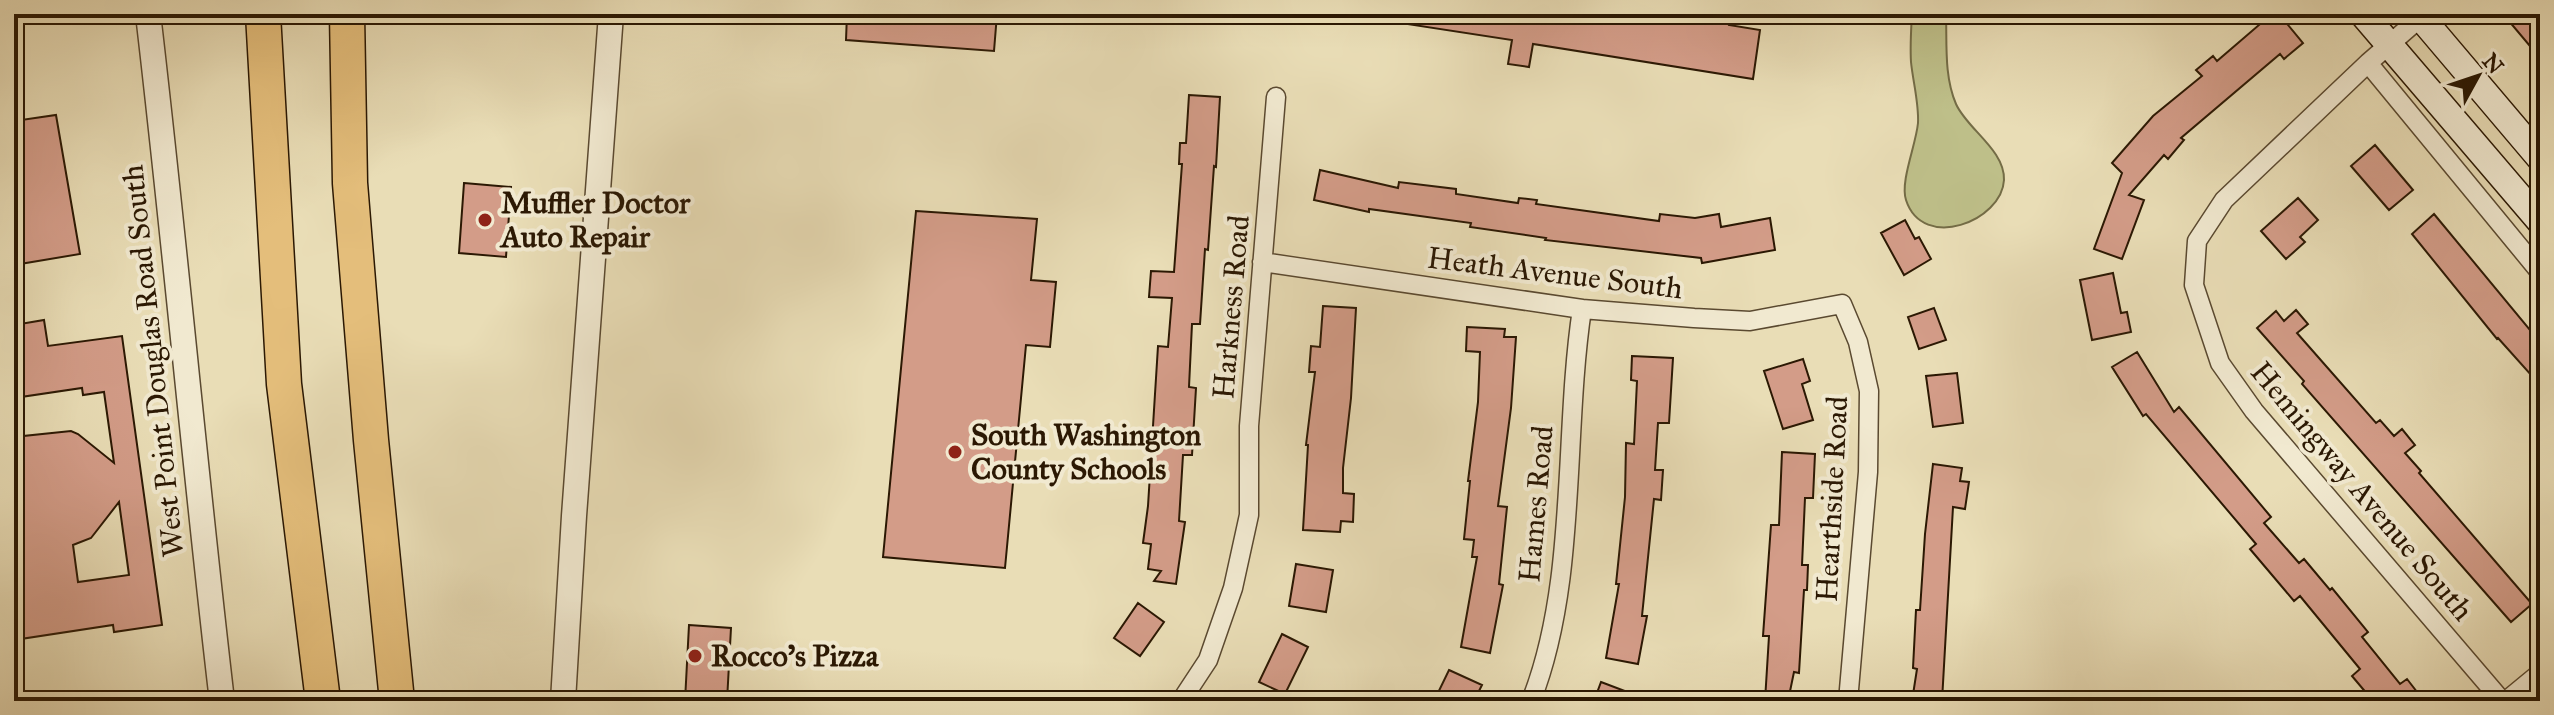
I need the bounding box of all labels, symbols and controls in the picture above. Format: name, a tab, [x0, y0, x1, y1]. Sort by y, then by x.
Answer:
north arrow	[2438, 36, 2518, 116]
text: N	[2477, 48, 2509, 80]
street label: West Point Douglas Road South	[114, 163, 192, 559]
place label: Muffler Doctor Auto Repair	[499, 185, 691, 255]
marker: Muffler Doctor Auto Repair	[476, 211, 494, 229]
street label: Harkness Road	[1205, 213, 1257, 401]
street label: Heath Avenue South	[1425, 239, 1685, 307]
street label: Hemingway Avenue South	[2243, 354, 2481, 628]
street label: Hearthside Road	[1809, 395, 1855, 603]
place label: South Washington County Schools	[971, 417, 1202, 487]
street label: Hames Road	[1511, 424, 1561, 584]
marker: South Washington County Schools	[946, 443, 964, 461]
place label: Rocco's Pizza	[711, 638, 880, 674]
marker: Rocco's Pizza	[686, 647, 704, 665]

